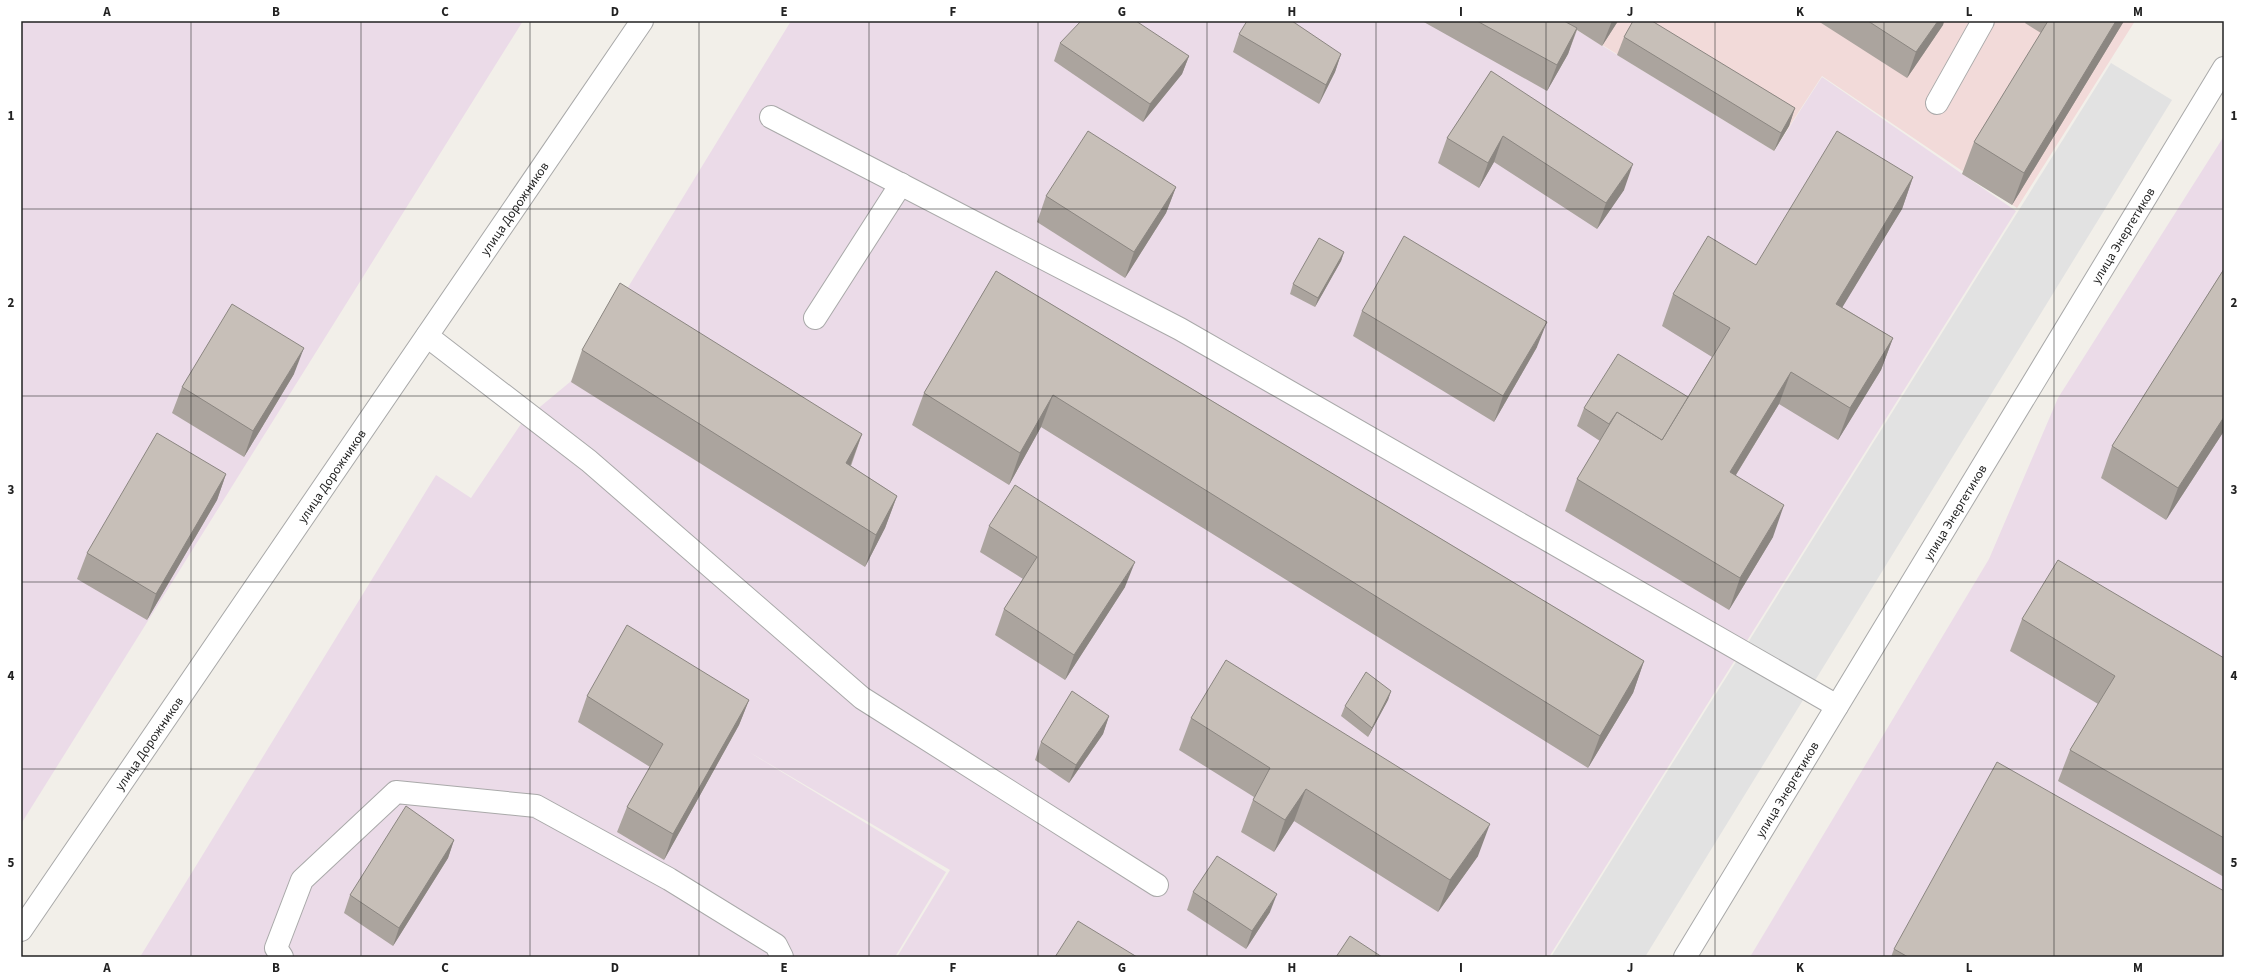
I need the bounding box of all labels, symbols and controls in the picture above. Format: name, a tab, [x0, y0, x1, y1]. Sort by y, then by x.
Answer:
text: A	[102, 3, 111, 21]
text: B	[272, 3, 280, 21]
text: C	[441, 3, 449, 21]
text: D	[611, 3, 619, 21]
text: E	[780, 3, 788, 21]
text: F	[950, 3, 957, 21]
text: G	[1118, 3, 1126, 21]
text: H	[1288, 3, 1296, 21]
text: I	[1459, 3, 1463, 21]
text: J	[1627, 3, 1633, 21]
text: K	[1796, 3, 1805, 21]
text: L	[1966, 3, 1973, 21]
text: M	[2133, 3, 2143, 21]
text: 1	[8, 107, 15, 125]
text: 1	[2231, 107, 2238, 125]
street label: улица Дорожников	[476, 158, 554, 259]
street label: улица Энергетиков	[2087, 184, 2160, 287]
text: 2	[8, 294, 15, 312]
text: 2	[2231, 294, 2238, 312]
street label: улица Дорожников	[294, 426, 371, 527]
street label: улица Энергетиков	[1919, 461, 1992, 564]
text: 3	[8, 481, 15, 499]
text: 3	[2231, 481, 2238, 499]
text: 4	[8, 667, 15, 685]
text: 4	[2231, 667, 2238, 685]
street label: улица Дорожников	[111, 693, 188, 794]
street label: улица Энергетиков	[1751, 738, 1824, 841]
text: 5	[8, 854, 15, 872]
text: 5	[2231, 854, 2238, 872]
text: A	[102, 959, 111, 977]
text: B	[272, 959, 280, 977]
text: C	[441, 959, 449, 977]
text: D	[611, 959, 619, 977]
text: E	[780, 959, 788, 977]
text: F	[950, 959, 957, 977]
text: G	[1118, 959, 1126, 977]
text: H	[1288, 959, 1296, 977]
text: I	[1459, 959, 1463, 977]
text: J	[1627, 959, 1633, 977]
text: K	[1796, 959, 1805, 977]
text: L	[1966, 959, 1973, 977]
text: M	[2133, 959, 2143, 977]

